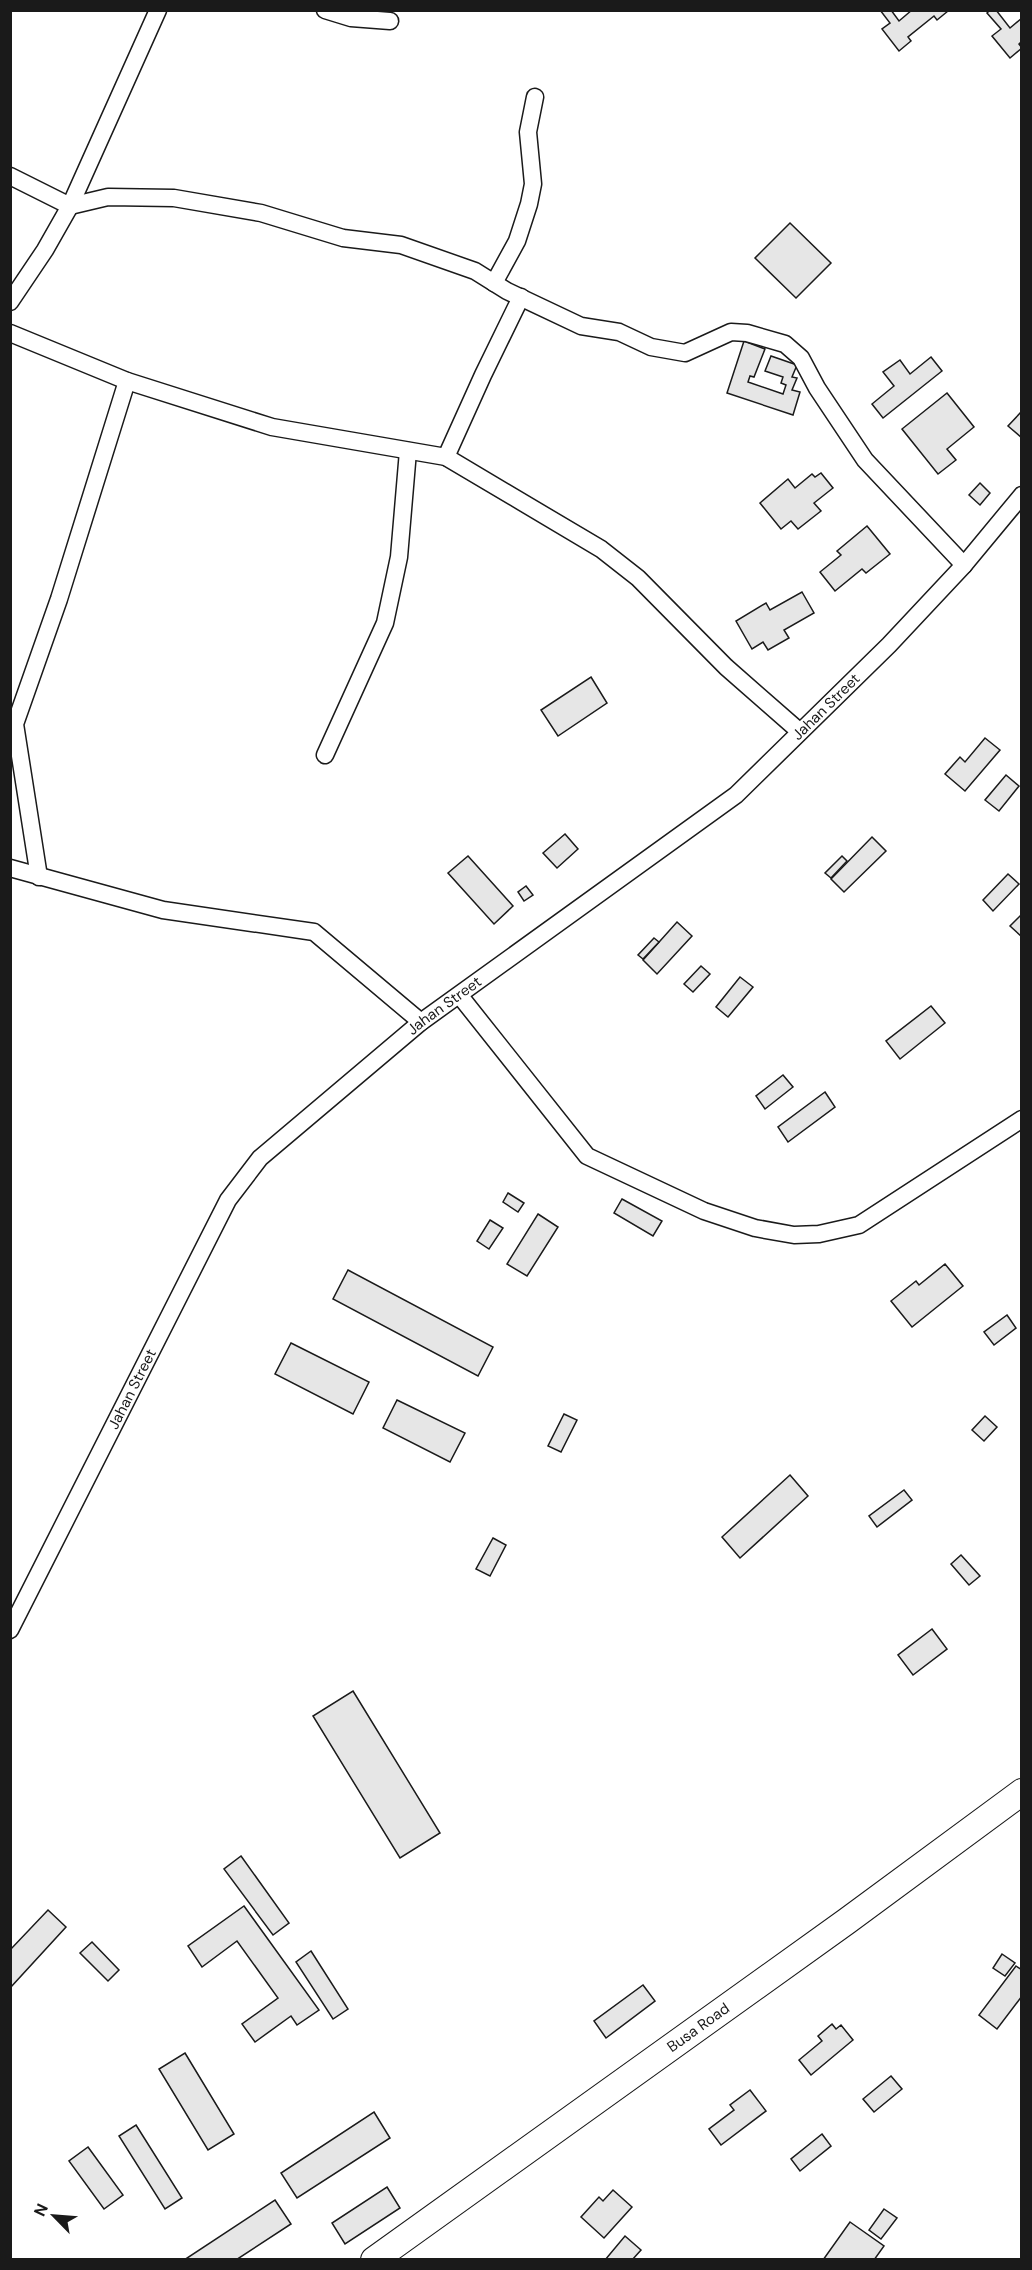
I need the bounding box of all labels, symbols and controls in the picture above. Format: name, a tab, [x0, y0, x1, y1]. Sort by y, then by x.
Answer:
street label: Jahan Street	[788, 669, 864, 745]
street label: Jahan Street	[403, 972, 485, 1040]
street label: Jahan Street	[103, 1345, 161, 1433]
street label: Busa Road	[663, 1998, 734, 2057]
north arrow	[24, 2186, 84, 2246]
text: N	[29, 2200, 53, 2220]

